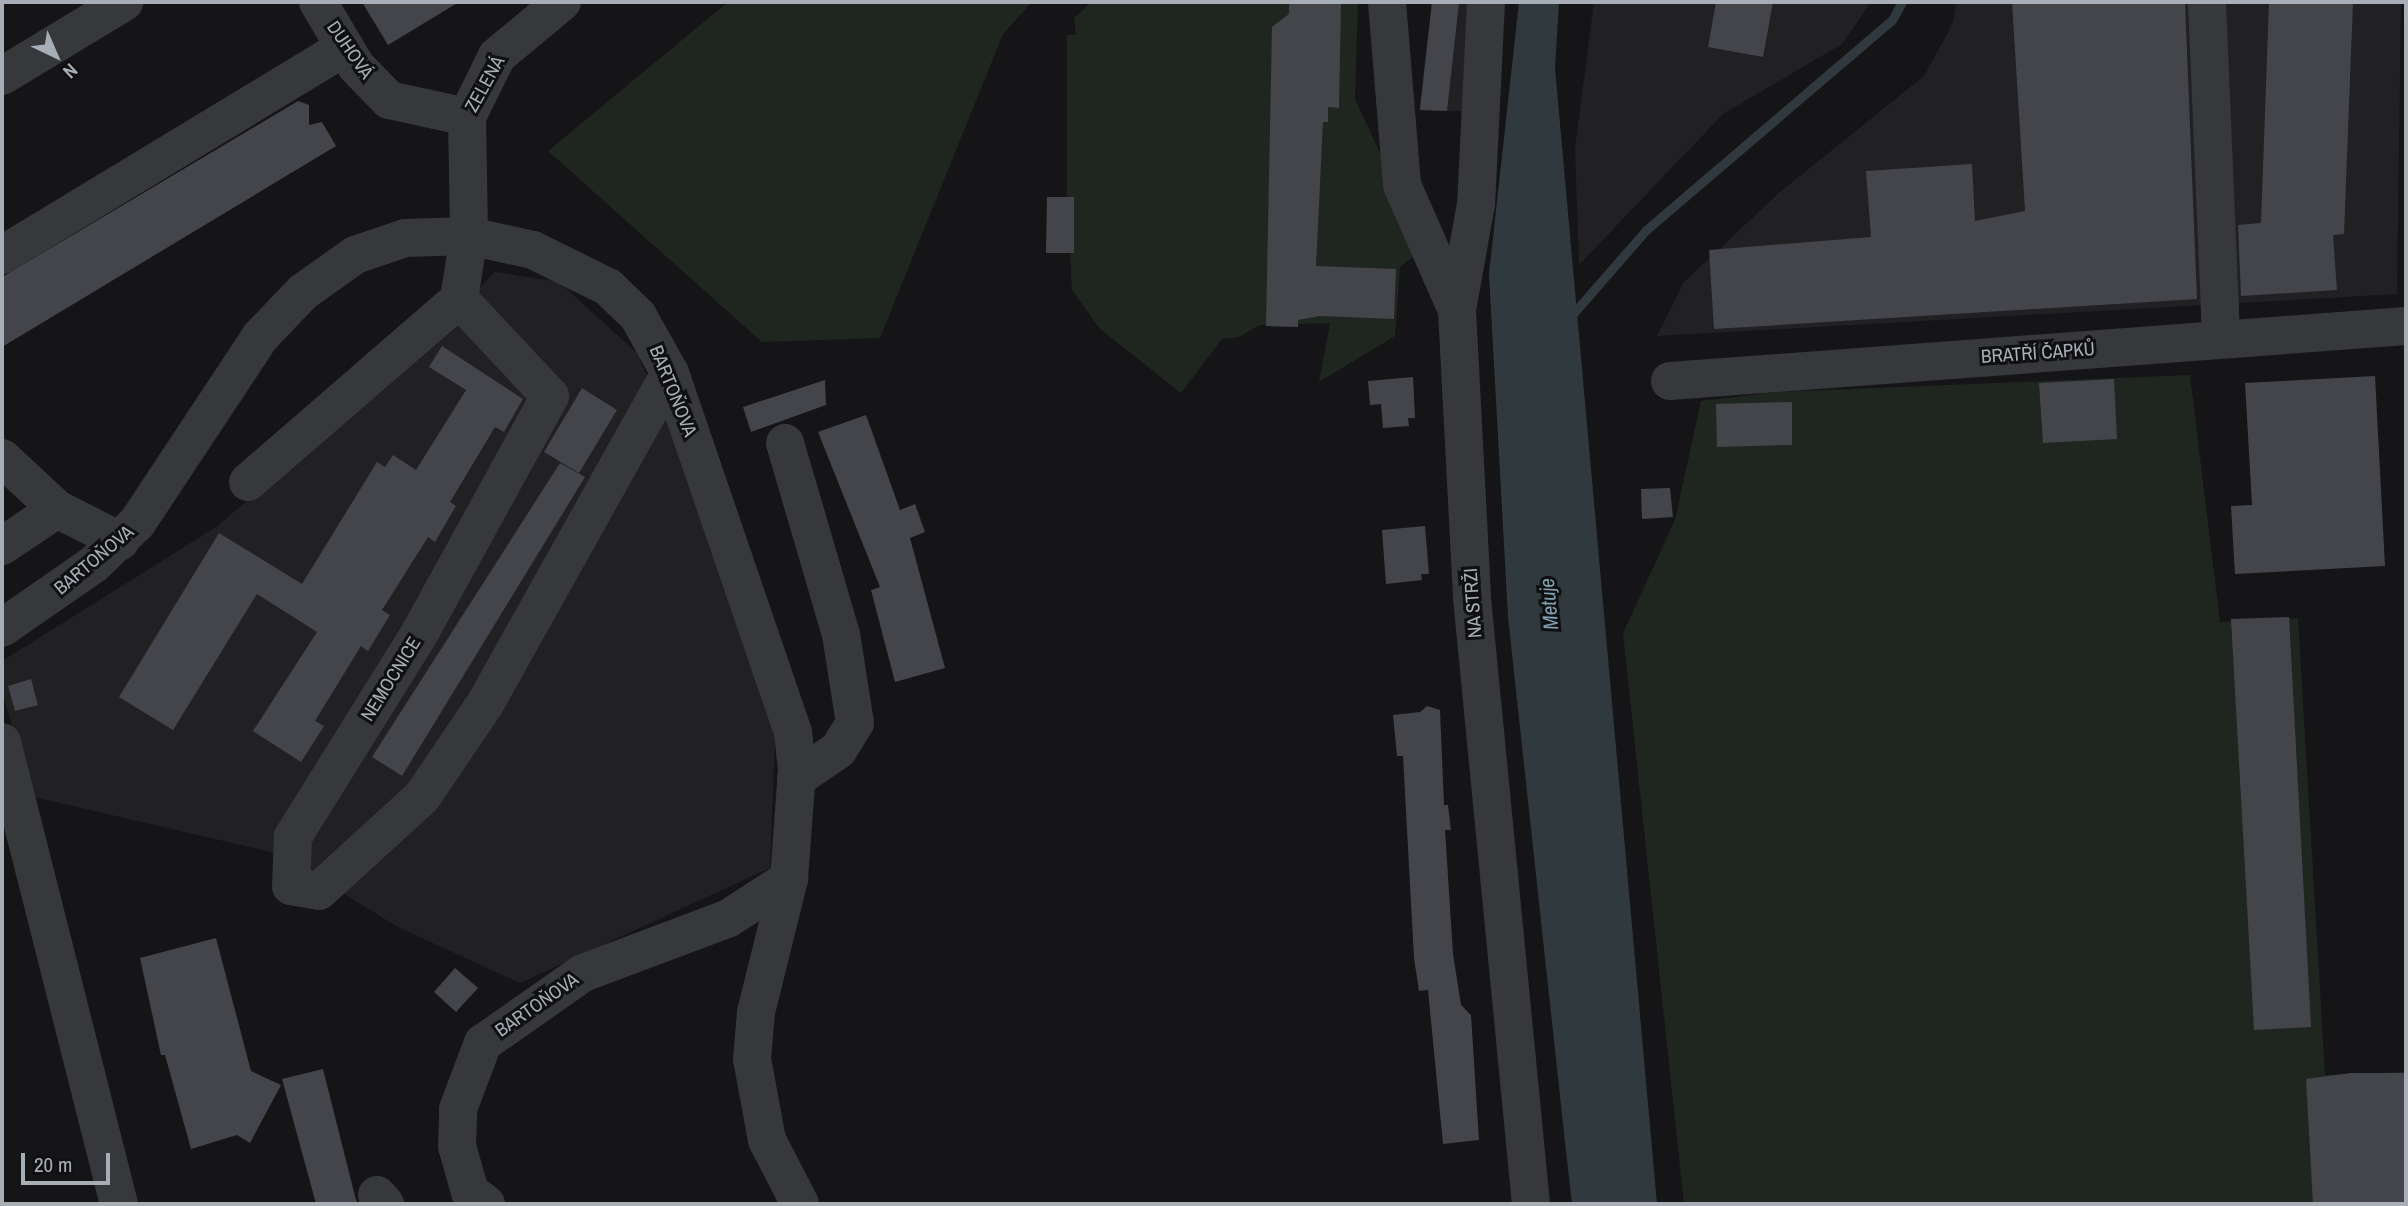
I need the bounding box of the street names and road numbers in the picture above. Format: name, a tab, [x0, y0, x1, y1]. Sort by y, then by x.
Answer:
street label: DUHOVÁ	[322, 17, 378, 83]
street label: ZELENÁ	[460, 52, 510, 116]
street label: BRATŘÍ ČAPKŮ	[1980, 338, 2096, 368]
street label: BARTOŇOVA	[644, 342, 702, 440]
street label: BARTOŇOVA	[50, 520, 138, 600]
street label: NA STRŽI	[1459, 567, 1487, 639]
street label: NEMOCNICE	[356, 633, 426, 725]
street label: BARTOŇOVA	[491, 968, 583, 1042]

